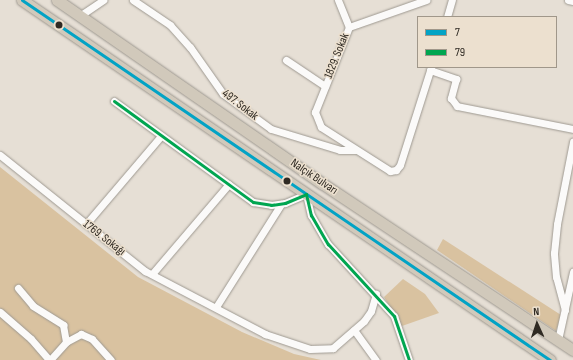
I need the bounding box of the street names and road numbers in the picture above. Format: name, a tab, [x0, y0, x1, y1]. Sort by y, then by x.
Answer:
street label: 1829. Sokak	[321, 31, 353, 81]
street label: 497. Sokak	[219, 86, 261, 124]
street label: Nalçık Bulvarı	[288, 156, 340, 198]
street label: 1769. Sokağı	[80, 217, 128, 259]

